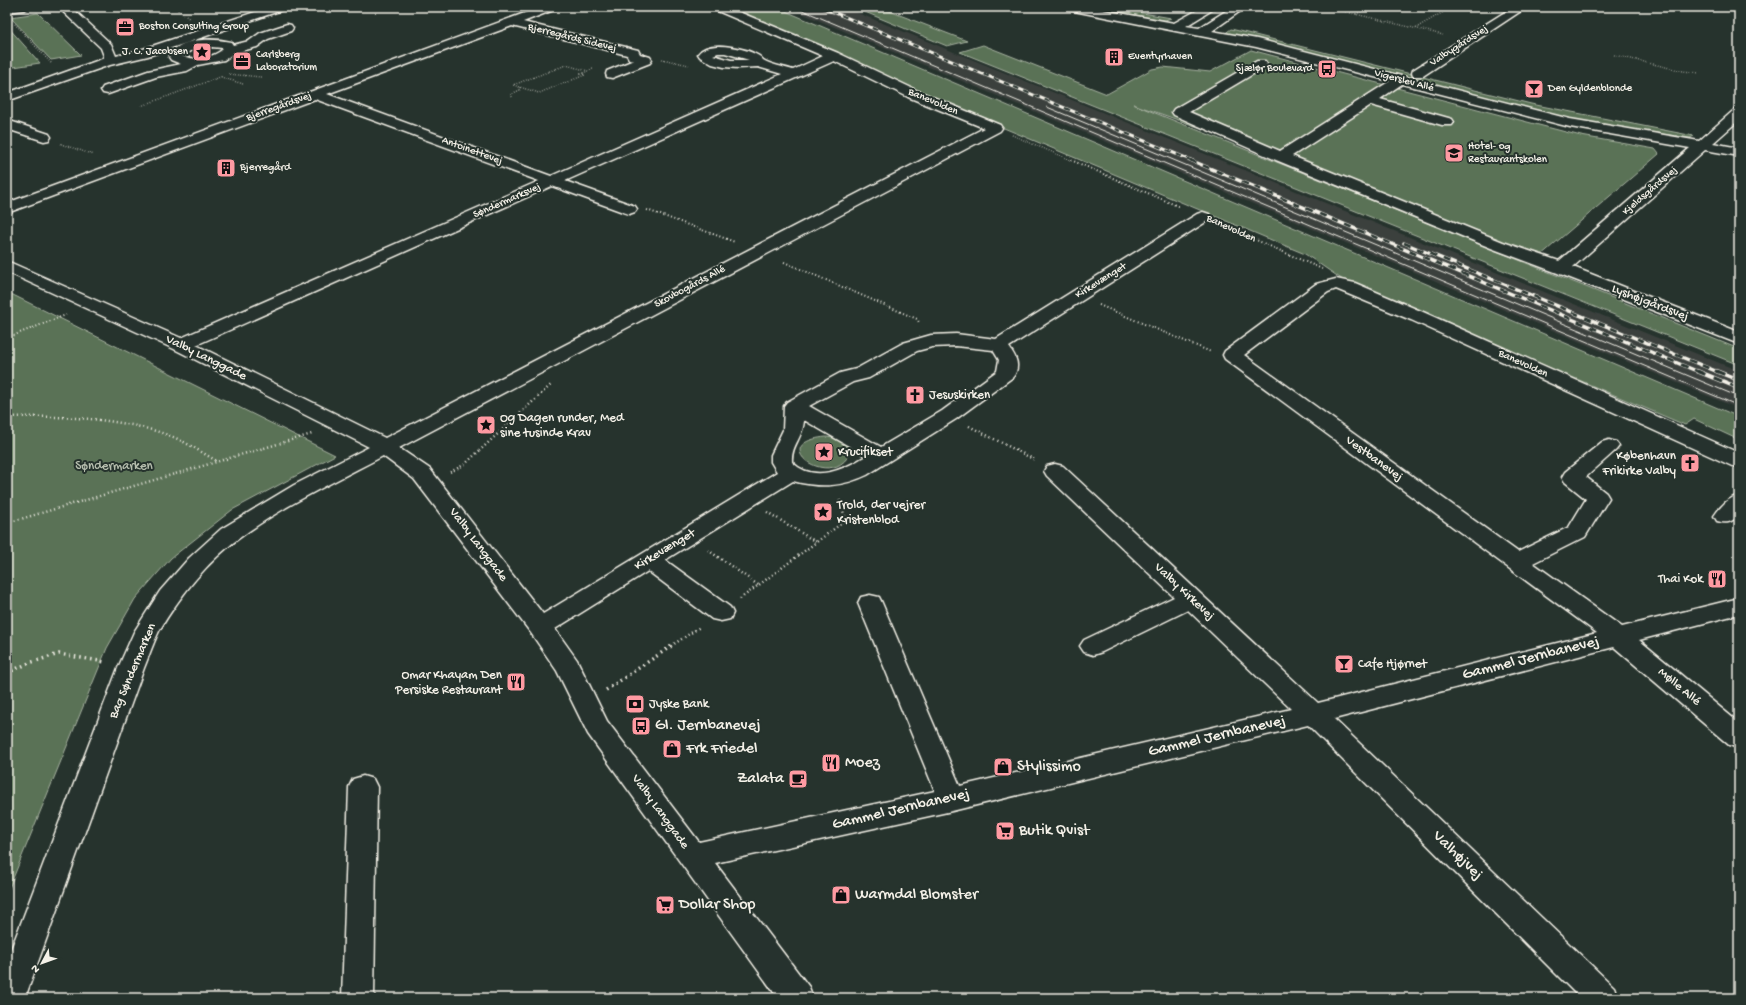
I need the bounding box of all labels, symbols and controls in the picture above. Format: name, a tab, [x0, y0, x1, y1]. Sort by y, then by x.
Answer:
office icon: Boston Consulting Group	[114, 16, 136, 38]
street label: Bjerregårds Sidevej	[526, 20, 618, 55]
place label: Boston Consulting Group	[138, 21, 250, 33]
street label: Valbygårdsvej	[1427, 22, 1490, 70]
place icon: J. C. Jacobsen	[191, 41, 213, 63]
place label: J. C. Jacobsen	[122, 46, 189, 58]
building icon: Eventyrhaven	[1103, 46, 1125, 68]
place label: Carlsberg Laboratorium	[256, 49, 317, 74]
office icon: Carlsberg Laboratorium	[231, 50, 253, 72]
place label: Eventyrhaven	[1128, 51, 1193, 63]
bus stop icon: Sjælør Boulevard	[1316, 58, 1338, 80]
place label: Sjælør Boulevard	[1236, 63, 1315, 75]
street label: Vigerslev Allé	[1372, 67, 1435, 95]
bar icon: Den Gyldenblonde	[1523, 78, 1545, 100]
place label: Den Gyldenblonde	[1547, 83, 1632, 95]
street label: Banevolden	[905, 86, 960, 118]
street label: Bjerregårdsvej	[244, 89, 313, 125]
street label: Antoinettevej	[440, 134, 504, 168]
place label: Hotel- og Restaurantskolen	[1468, 141, 1548, 166]
school or university icon: Hotel- og Restaurantskolen	[1443, 142, 1465, 164]
building icon: Bjerregård	[215, 157, 237, 179]
place label: Bjerregård	[239, 161, 292, 174]
street label: Kjeldsgårdsvej	[1620, 163, 1680, 218]
street label: Søndermarksvej	[471, 181, 543, 221]
street label: Banevolden	[1203, 212, 1258, 246]
street label: Kirkevænget	[1073, 260, 1130, 301]
street label: Skovbogårds Allé	[652, 262, 728, 311]
street label: Lyshøjgårdsvej	[1609, 281, 1691, 325]
street label: Valby Langgade	[162, 332, 249, 384]
street label: Banevolden	[1495, 347, 1550, 381]
church icon: Jesuskirken	[904, 384, 926, 406]
place label: Jesuskirken	[929, 388, 991, 403]
place label: Og Dagen runder, Med sine tusinde Krav	[500, 411, 625, 441]
place icon: Og Dagen runder, Med sine tusinde Krav	[475, 414, 497, 436]
street label: Vestbanevej	[1342, 433, 1406, 485]
place icon: Krucifikset	[813, 441, 835, 463]
place label: Krucifikset	[838, 445, 894, 460]
place label: København Frikirke Valby	[1602, 449, 1677, 479]
church icon: København Frikirke Valby	[1679, 452, 1701, 474]
park label: Søndermarken	[75, 459, 154, 474]
place label: Trold, der vejrer Kristenblod	[836, 498, 927, 528]
place icon: Trold, der vejrer Kristenblod	[812, 501, 834, 523]
street label: Valby Langgade	[445, 504, 511, 585]
street label: Kirkevænget	[632, 525, 700, 574]
street label: Valby Kirkevej	[1150, 560, 1217, 624]
restaurant icon: Thai Kok	[1706, 568, 1728, 590]
place label: Thai Kok	[1657, 572, 1704, 587]
street label: Bag Søndermarken	[106, 620, 160, 722]
street label: Gammel Jernbanevej	[1461, 633, 1601, 685]
bar icon: Cafe Hjørnet	[1333, 653, 1355, 675]
place label: Cafe Hjørnet	[1358, 657, 1428, 672]
street label: Mølle Allé	[1654, 665, 1704, 709]
place label: Omar Khayam Den Persiske Restaurant	[394, 668, 504, 698]
restaurant icon: Omar Khayam Den Persiske Restaurant	[505, 671, 527, 693]
bank icon: Jyske Bank	[624, 693, 646, 715]
place label: Jyske Bank	[649, 697, 710, 712]
street label: Gammel Jernbanevej	[1146, 712, 1288, 762]
bus stop icon: Gl. Jernbanevej	[630, 715, 652, 737]
place label: Gl. Jernbanevej	[655, 717, 761, 736]
shop icon: Frk Friedel	[661, 738, 683, 760]
place label: Frk Friedel	[685, 740, 758, 759]
restaurant icon: Moez	[820, 752, 842, 774]
place label: Moez	[845, 754, 881, 773]
shop icon: Stylissimo	[992, 756, 1014, 778]
place label: Stylissimo	[1017, 758, 1081, 777]
cafe icon: Zalata	[787, 768, 809, 790]
place label: Zalata	[737, 770, 785, 789]
street label: Valby Langgade	[627, 771, 692, 852]
street label: Gammel Jernbanevej	[830, 785, 972, 835]
supermarket icon: Butik Qvist	[994, 820, 1016, 842]
place label: Butik Qvist	[1018, 822, 1091, 841]
street label: Valhøjvej	[1427, 827, 1486, 885]
shop icon: Warmdal Blomster	[830, 884, 852, 906]
place label: Warmdal Blomster	[855, 886, 979, 905]
supermarket icon: Dollar Shop	[654, 894, 676, 916]
place label: Dollar Shop	[678, 896, 755, 915]
north arrow	[22, 943, 62, 983]
text: N	[29, 962, 43, 975]

